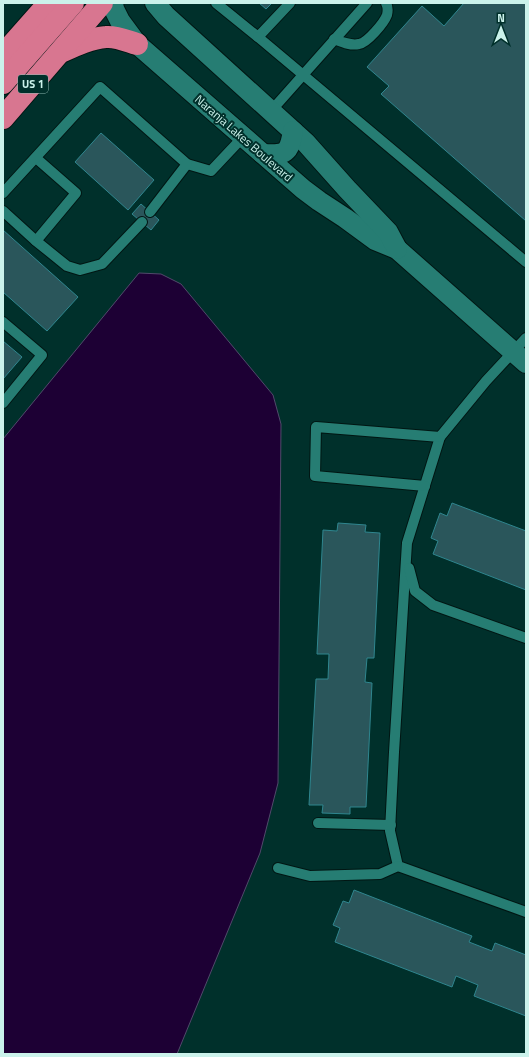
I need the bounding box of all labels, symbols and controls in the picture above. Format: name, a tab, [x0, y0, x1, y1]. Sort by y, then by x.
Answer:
north arrow	[481, 8, 521, 48]
text: N	[497, 10, 505, 26]
road number: US 1	[18, 75, 48, 93]
street label: Naranja Lakes Boulevard	[191, 90, 297, 186]

